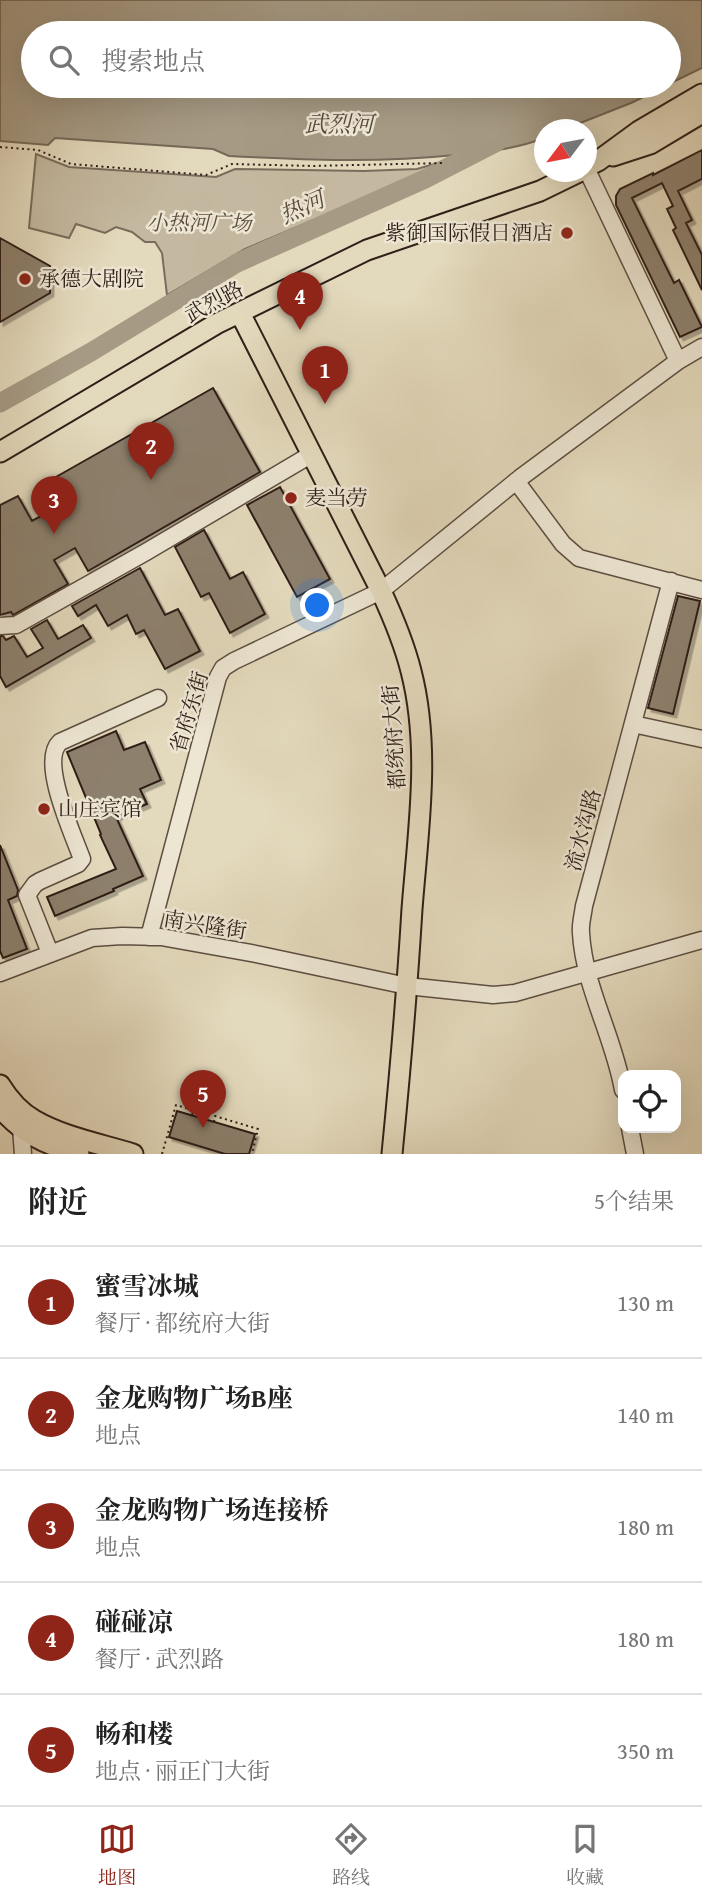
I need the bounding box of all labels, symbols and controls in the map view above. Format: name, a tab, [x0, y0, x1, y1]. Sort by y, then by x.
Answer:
search box	[21, 21, 681, 98]
icon: search	[45, 41, 83, 79]
text: 搜索地点	[101, 41, 205, 80]
water label: 武烈河	[305, 107, 378, 140]
north arrow	[534, 119, 597, 182]
water label: 热河	[274, 180, 333, 231]
park label: 小热河广场	[147, 207, 253, 238]
place label: 紫御国际假日酒店	[385, 217, 553, 248]
marker: 紫御国际假日酒店	[559, 225, 575, 241]
place label: 承德大剧院	[39, 263, 144, 294]
marker: 承德大剧院	[17, 271, 33, 287]
pin: 4	[277, 272, 323, 330]
street label: 武烈路	[179, 273, 249, 330]
pin: 1	[302, 346, 348, 404]
pin: 2	[128, 422, 174, 480]
pin: 3	[31, 476, 77, 534]
place label: 麦当劳	[305, 482, 368, 513]
marker: 麦当劳	[283, 490, 299, 506]
your location	[300, 588, 334, 622]
street label: 省府东街	[161, 667, 216, 757]
street label: 都统府大街	[374, 684, 413, 790]
street label: 流水沟路	[557, 785, 608, 874]
place label: 山庄宾馆	[58, 793, 142, 824]
marker: 山庄宾馆	[36, 801, 52, 817]
street label: 南兴隆街	[161, 903, 249, 946]
pin: 5	[180, 1070, 226, 1128]
map controls	[618, 1070, 681, 1133]
button: locate	[618, 1070, 681, 1133]
text: 附近	[28, 1179, 88, 1223]
text: 5个结果	[594, 1184, 674, 1217]
text: 蜜雪冰城	[95, 1266, 199, 1305]
text: 1	[45, 1286, 57, 1319]
text: 130 m	[617, 1286, 674, 1319]
text: 餐厅 · 都统府大街	[95, 1306, 270, 1339]
text: 金龙购物广场B座	[95, 1378, 293, 1417]
text: 2	[45, 1398, 57, 1431]
text: 140 m	[617, 1398, 674, 1431]
text: 地点	[95, 1418, 141, 1451]
text: 金龙购物广场连接桥	[95, 1490, 329, 1529]
text: 3	[45, 1510, 57, 1543]
text: 180 m	[617, 1510, 674, 1543]
text: 地点	[95, 1530, 141, 1563]
text: 碰碰凉	[95, 1602, 173, 1641]
text: 4	[45, 1622, 57, 1655]
text: 180 m	[617, 1622, 674, 1655]
text: 餐厅 · 武烈路	[95, 1642, 224, 1675]
text: 畅和楼	[95, 1714, 173, 1753]
text: 5	[45, 1734, 57, 1767]
text: 350 m	[617, 1734, 674, 1767]
text: 地点 · 丽正门大街	[95, 1754, 270, 1787]
tab: 地图	[98, 1820, 136, 1891]
tab: 路线	[332, 1820, 370, 1891]
tab: 收藏	[566, 1820, 604, 1891]

